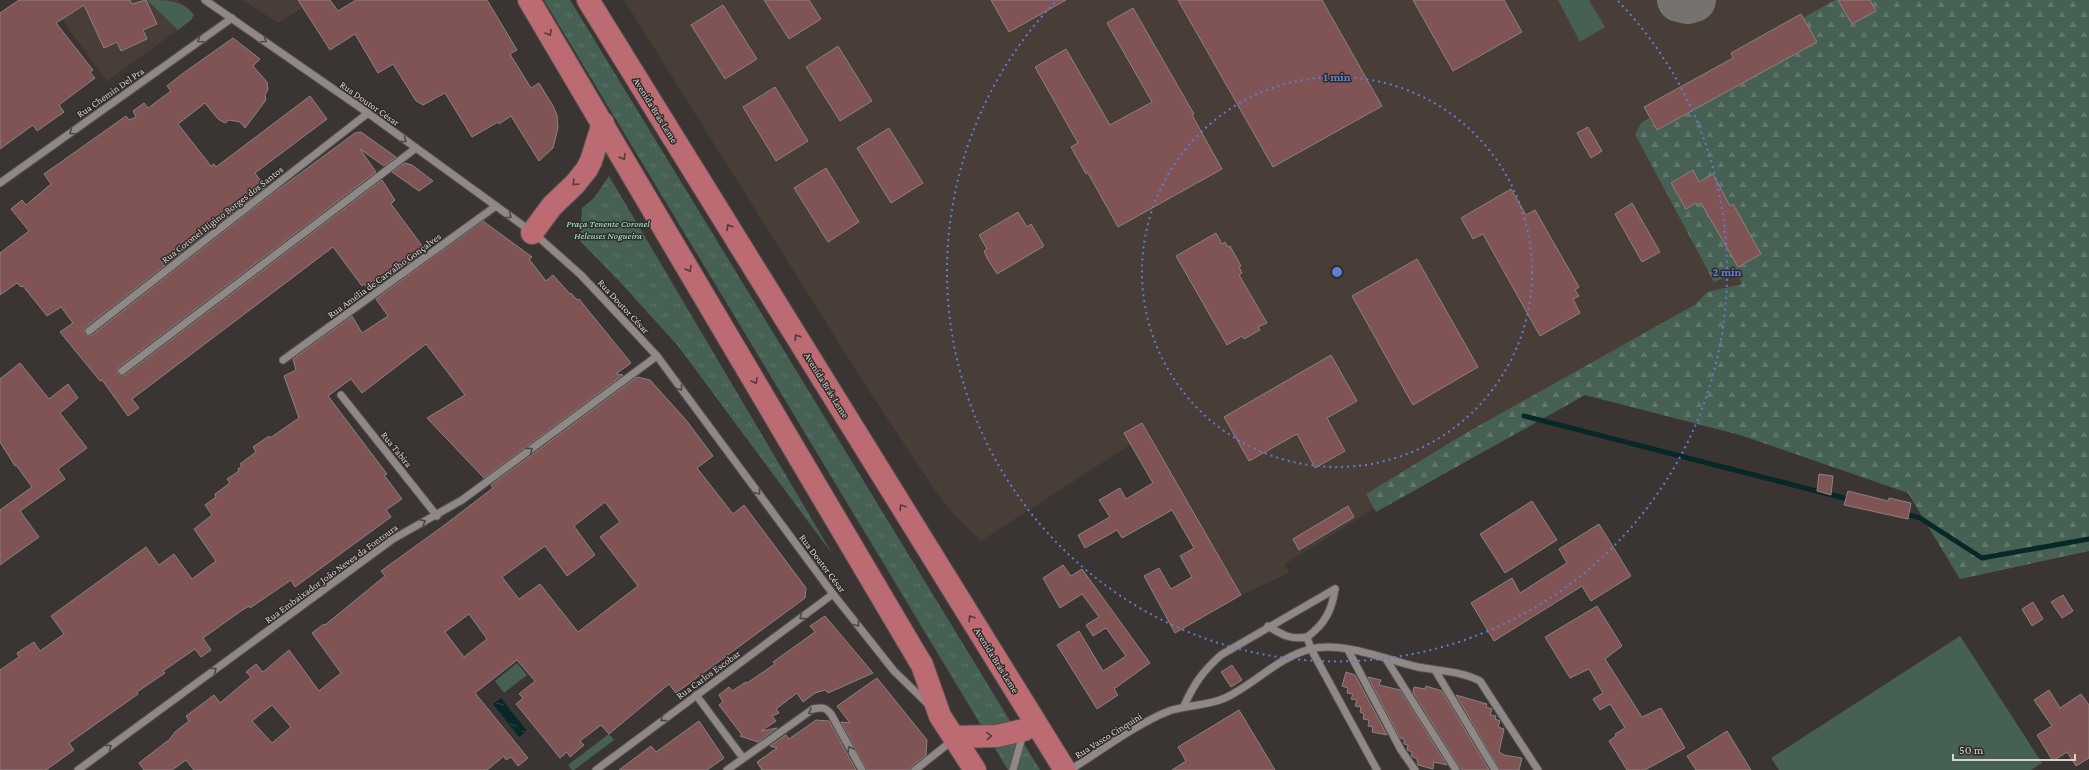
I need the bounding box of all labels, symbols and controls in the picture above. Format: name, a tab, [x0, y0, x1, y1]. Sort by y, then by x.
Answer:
one-way arrow	[544, 29, 552, 36]
one-way arrow	[198, 35, 205, 42]
one-way arrow	[259, 35, 266, 42]
street label: Rua Chemin Del Pra	[75, 65, 146, 120]
text: 1 min	[1323, 70, 1351, 84]
street label: Avenida Brás Leme	[631, 75, 680, 146]
street label: Rua Doutor César	[338, 79, 402, 128]
one-way arrow	[69, 127, 76, 134]
one-way arrow	[400, 135, 407, 142]
one-way arrow	[619, 153, 626, 160]
street label: Rua Coronel Higino Borges dos Santos	[159, 164, 285, 265]
one-way arrow	[573, 178, 580, 186]
one-way arrow	[505, 211, 512, 218]
park label: Praça Tenente Coronel Heleuses Nogueira	[566, 218, 650, 241]
one-way arrow	[726, 224, 733, 231]
street label: Rua Amélia de Carvalho Gonçalves	[325, 230, 443, 320]
one-way arrow	[685, 265, 692, 272]
centre of rings	[1330, 265, 1344, 279]
text: 2 min	[1713, 265, 1742, 279]
street label: Rua Doutor César	[596, 277, 652, 336]
one-way arrow	[795, 335, 802, 342]
street label: Avenida Brás Leme	[802, 350, 851, 421]
one-way arrow	[751, 377, 758, 384]
one-way arrow	[675, 383, 682, 390]
street label: Rua Tabira	[379, 429, 415, 470]
one-way arrow	[526, 447, 533, 454]
one-way arrow	[753, 488, 760, 495]
one-way arrow	[900, 505, 907, 512]
one-way arrow	[418, 519, 426, 527]
street label: Rua Embaixador João Neves da Fontoura	[263, 521, 400, 625]
street label: Rua Doutor César	[797, 532, 848, 595]
one-way arrow	[799, 612, 806, 619]
one-way arrow	[968, 615, 976, 622]
one-way arrow	[852, 620, 859, 627]
street label: Avenida Brás Leme	[972, 625, 1021, 696]
street label: Rua Carlos Escobar	[674, 647, 743, 701]
one-way arrow	[210, 668, 217, 675]
one-way arrow	[808, 707, 815, 714]
street label: Rua Vasco Cinquini	[1073, 710, 1144, 760]
one-way arrow	[660, 714, 667, 722]
one-way arrow	[986, 732, 992, 741]
scale bar	[1953, 736, 2075, 762]
text: 50 m	[1959, 743, 1984, 757]
one-way arrow	[105, 745, 112, 752]
one-way arrow	[848, 745, 855, 753]

